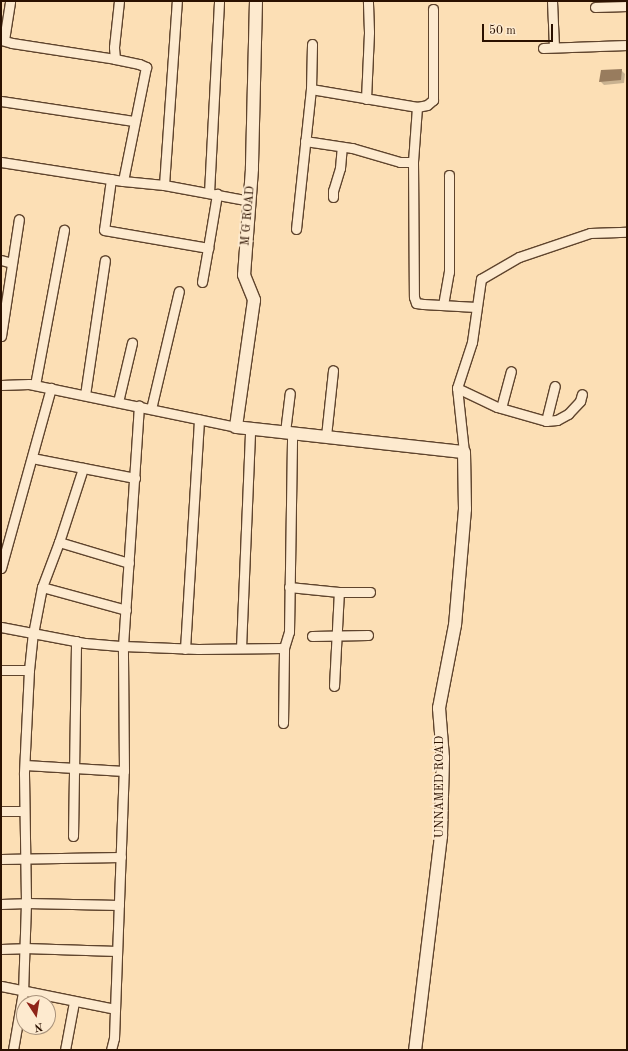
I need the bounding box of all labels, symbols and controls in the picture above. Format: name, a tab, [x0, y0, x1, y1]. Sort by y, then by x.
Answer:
scale bar	[484, 16, 555, 42]
text: 50 m	[489, 25, 516, 37]
street label: M G ROAD	[239, 185, 259, 247]
street label: UNNAMED ROAD	[434, 736, 448, 838]
north arrow	[16, 995, 56, 1035]
text: N	[33, 1020, 44, 1033]

